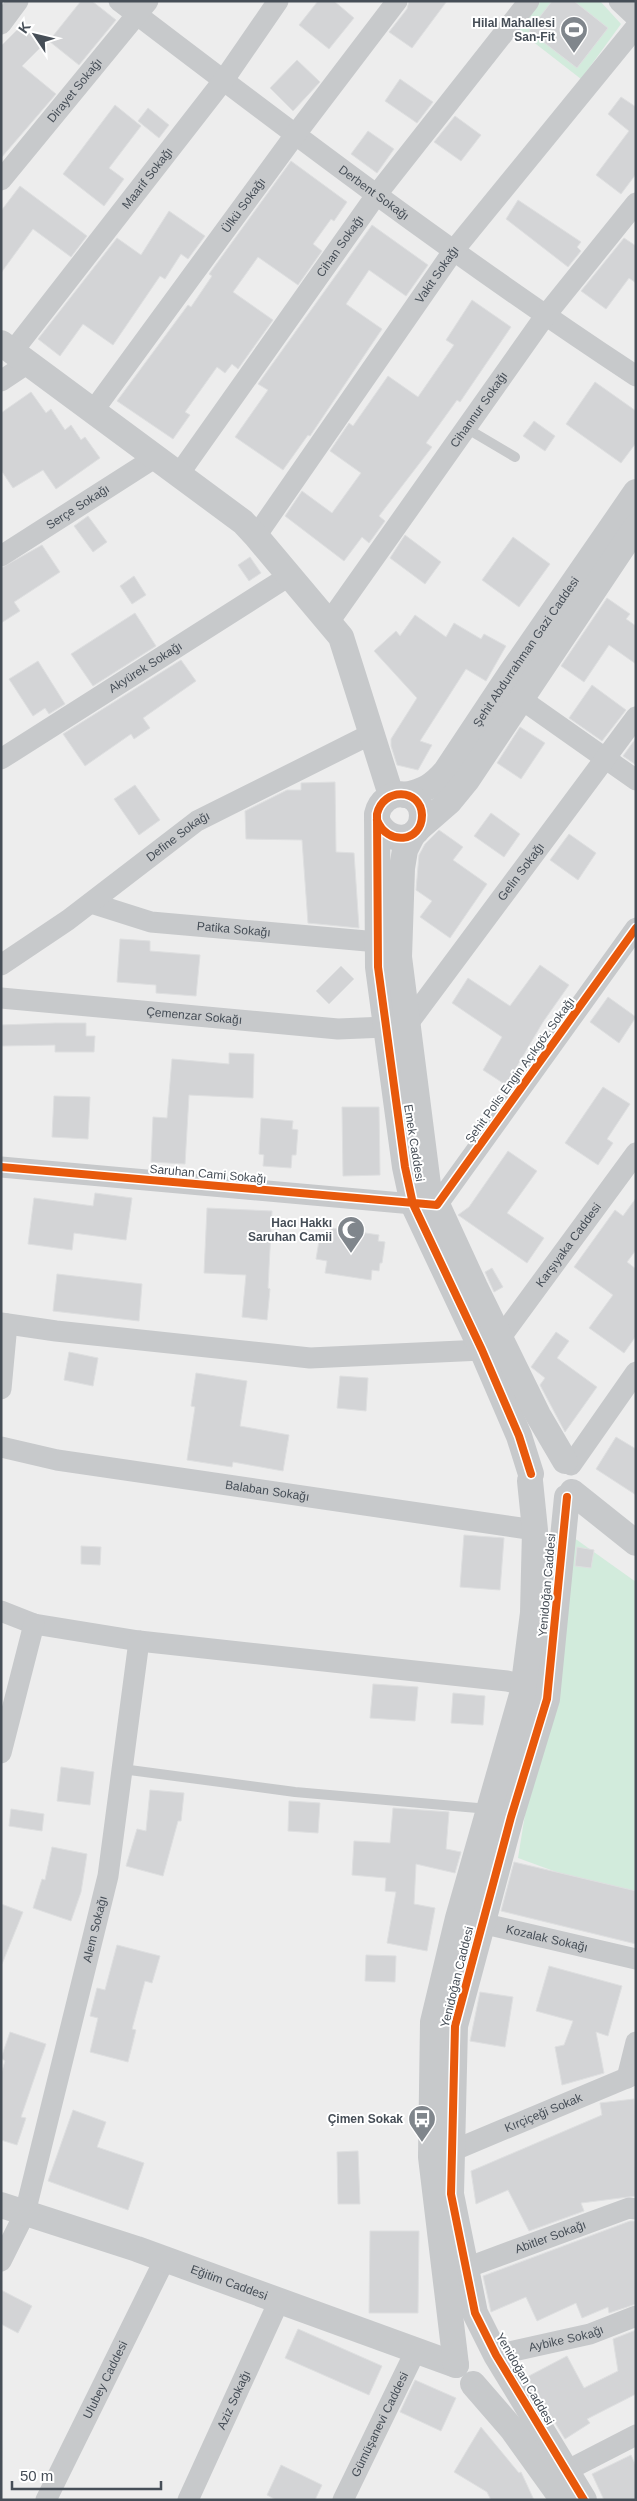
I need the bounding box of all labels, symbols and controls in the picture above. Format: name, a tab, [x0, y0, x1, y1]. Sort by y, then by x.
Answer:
north arrow	[10, 10, 60, 60]
sports icon: Hilal Mahallesi San-Fit	[559, 15, 589, 54]
place label: Hilal Mahallesi San-Fit	[472, 16, 555, 44]
text: K	[15, 19, 34, 36]
street label: Dirayet Sokağı	[44, 55, 105, 125]
street label: Maarif Sokağı	[119, 145, 176, 212]
street label: Derbent Sokağı	[336, 162, 412, 223]
street label: Ülkü Sokağı	[219, 175, 268, 236]
street label: Cihan Sokağı	[314, 213, 367, 280]
street label: Vakit Sokağı	[412, 243, 462, 306]
street label: Cihannur Sokağı	[447, 369, 510, 450]
street label: Serçe Sokağı	[44, 482, 112, 532]
street label: Şehit Abdurrahman Gazi Caddesi	[470, 574, 582, 730]
street label: Akyürek Sokağı	[106, 639, 185, 696]
street label: Define Sokağı	[143, 809, 212, 864]
street label: Gelin Sokağı	[495, 840, 547, 904]
street label: Patika Sokağı	[196, 919, 271, 940]
street label: Şehit Polis Engin Açıkgöz Sokağı	[462, 994, 578, 1146]
street label: Çemenzar Sokağı	[146, 1004, 243, 1027]
street label: Emek Caddesi	[401, 1103, 427, 1183]
street label: Saruhan Cami Sokağı	[149, 1162, 267, 1186]
street label: Karşıyaka Caddesi	[533, 1200, 604, 1290]
mosque icon: Hacı Hakkı Saruhan Camii	[336, 1215, 366, 1254]
place label: Hacı Hakkı Saruhan Camii	[248, 1216, 332, 1244]
street label: Balaban Sokağı	[224, 1478, 310, 1504]
street label: Yenidoğan Caddesi	[536, 1533, 558, 1637]
street label: Alem Sokağı	[80, 1894, 110, 1964]
street label: Kozalak Sokağı	[505, 1922, 589, 1955]
street label: Yenidoğan Caddesi	[438, 1925, 476, 2029]
street label: Kırçiçeği Sokak	[502, 2090, 585, 2135]
bus stop icon: Çimen Sokak	[407, 2104, 437, 2143]
place label: Çimen Sokak	[328, 2112, 403, 2126]
street label: Abitler Sokağı	[513, 2217, 588, 2256]
street label: Eğitim Caddesi	[189, 2262, 270, 2303]
street label: Aybike Sokağı	[527, 2322, 606, 2354]
street label: Yenidoğan Caddesi	[493, 2331, 557, 2427]
street label: Ulubey Caddesi	[80, 2339, 130, 2421]
street label: Aziz Sokağı	[214, 2368, 253, 2432]
street label: Gümüşanevi Caddesi	[348, 2370, 411, 2479]
scale bar	[12, 2458, 161, 2490]
text: 50 m	[20, 2467, 53, 2484]

